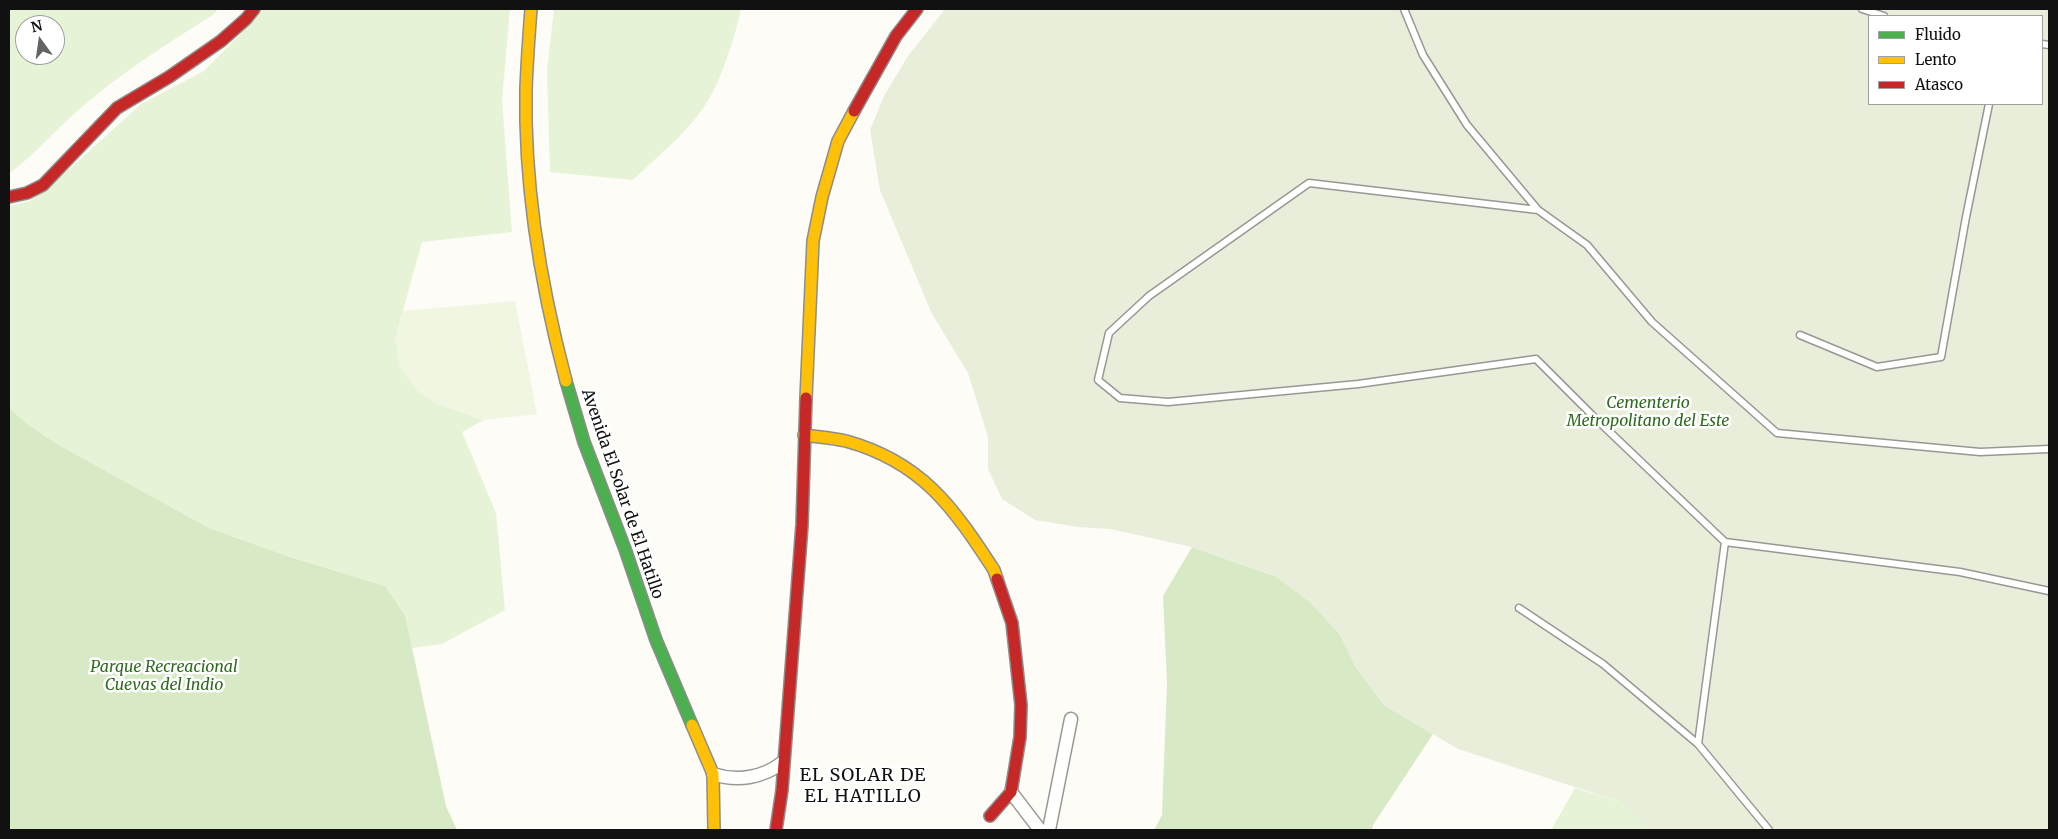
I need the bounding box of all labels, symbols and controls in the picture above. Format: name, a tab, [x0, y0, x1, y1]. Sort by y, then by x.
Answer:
north arrow	[15, 15, 65, 65]
legend	[1868, 15, 2043, 105]
text: N	[29, 16, 44, 36]
text: Fluido	[1915, 25, 1961, 44]
text: Lento	[1915, 50, 1956, 69]
text: Atasco	[1915, 75, 1963, 94]
street label: Avenida El Solar de El Hatillo	[577, 386, 667, 602]
park label: Cementerio Metropolitano del Este	[1567, 393, 1729, 431]
park label: Parque Recreacional Cuevas del Indio	[90, 657, 238, 695]
district label: EL SOLAR DE EL HATILLO	[798, 765, 928, 808]

